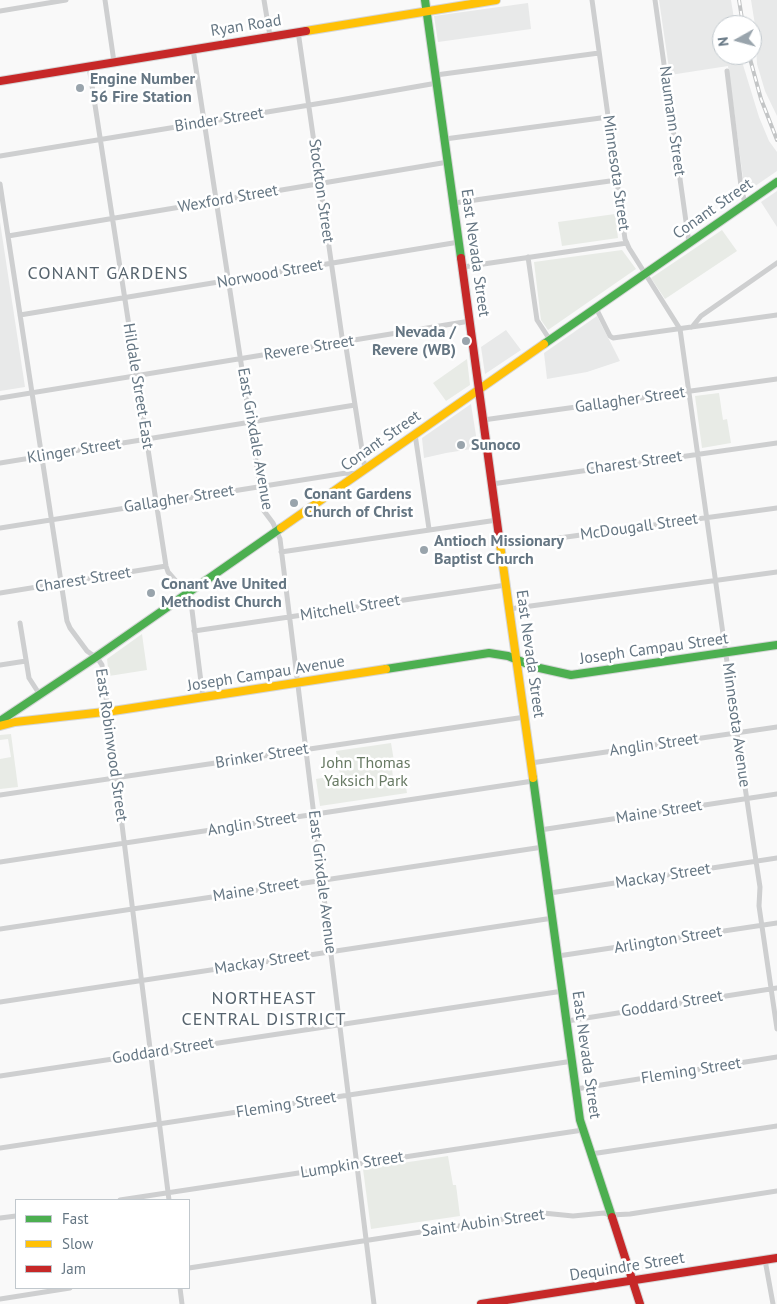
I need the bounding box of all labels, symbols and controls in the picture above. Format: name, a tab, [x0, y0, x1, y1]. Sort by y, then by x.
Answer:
street label: Ryan Road	[209, 11, 283, 41]
north arrow	[712, 15, 762, 65]
text: N	[714, 36, 733, 47]
street label: Naumann Street	[655, 65, 689, 177]
place label: Engine Number 56 Fire Station	[90, 69, 195, 107]
marker: Engine Number 56 Fire Station	[74, 82, 86, 94]
street label: Binder Street	[173, 104, 265, 136]
street label: Minnesota Street	[598, 114, 634, 232]
street label: Stockton Street	[304, 138, 338, 244]
street label: Conant Street	[669, 174, 757, 244]
street label: Wexford Street	[176, 181, 280, 217]
street label: East Nevada Street	[457, 188, 493, 318]
street label: Norwood Street	[216, 255, 324, 293]
district label: CONANT GARDENS	[26, 263, 190, 285]
street label: Hildale Street East	[119, 322, 157, 450]
place label: Nevada / Revere (WB)	[372, 322, 456, 360]
street label: Revere Street	[263, 331, 355, 365]
marker: Nevada / Revere (WB)	[460, 335, 472, 347]
street label: East Grixdale Avenue	[233, 366, 277, 512]
street label: Gallagher Street	[574, 383, 686, 417]
street label: Conant Street	[337, 406, 425, 476]
street label: Klinger Street	[26, 434, 122, 468]
place label: Sunoco	[471, 435, 521, 455]
marker: Sunoco	[455, 439, 467, 451]
street label: Charest Street	[585, 447, 683, 479]
street label: Gallagher Street	[123, 481, 235, 517]
place label: Conant Gardens Church of Christ	[304, 484, 413, 522]
marker: Conant Gardens Church of Christ	[288, 497, 300, 509]
street label: McDougall Street	[579, 509, 699, 545]
place label: Antioch Missionary Baptist Church	[434, 531, 564, 569]
marker: Antioch Missionary Baptist Church	[418, 544, 430, 556]
street label: Charest Street	[34, 563, 132, 597]
place label: Conant Ave United Methodist Church	[161, 574, 287, 612]
marker: Conant Ave United Methodist Church	[145, 587, 157, 599]
street label: East Nevada Street	[512, 589, 548, 719]
street label: Mitchell Street	[299, 591, 401, 625]
street label: Joseph Campau Street	[578, 629, 730, 669]
street label: Joseph Campau Avenue	[186, 652, 346, 696]
street label: Minnesota Avenue	[718, 662, 754, 788]
street label: East Robinwood Street	[91, 667, 131, 823]
street label: Anglin Street	[608, 729, 700, 761]
street label: Brinker Street	[214, 739, 310, 773]
park label: John Thomas Yaksich Park	[322, 753, 410, 791]
street label: Maine Street	[615, 796, 703, 828]
street label: Anglin Street	[206, 808, 298, 840]
street label: East Grixdale Avenue	[304, 809, 340, 955]
street label: Mackay Street	[614, 859, 712, 893]
street label: Maine Street	[212, 874, 300, 906]
street label: Arlington Street	[613, 922, 723, 958]
street label: Mackay Street	[213, 945, 311, 979]
street label: Goddard Street	[620, 986, 724, 1022]
district label: NORTHEAST CENTRAL DISTRICT	[179, 988, 349, 1030]
street label: East Nevada Street	[568, 990, 604, 1120]
street label: Goddard Street	[111, 1033, 215, 1069]
street label: Fleming Street	[640, 1054, 742, 1088]
street label: Fleming Street	[235, 1088, 337, 1122]
street label: Lumpkin Street	[299, 1147, 405, 1183]
legend	[15, 1199, 190, 1289]
street label: Saint Aubin Street	[420, 1205, 546, 1241]
text: Fast	[62, 1209, 89, 1228]
text: Slow	[62, 1234, 93, 1253]
street label: Dequindre Street	[568, 1248, 686, 1286]
text: Jam	[62, 1259, 86, 1278]

